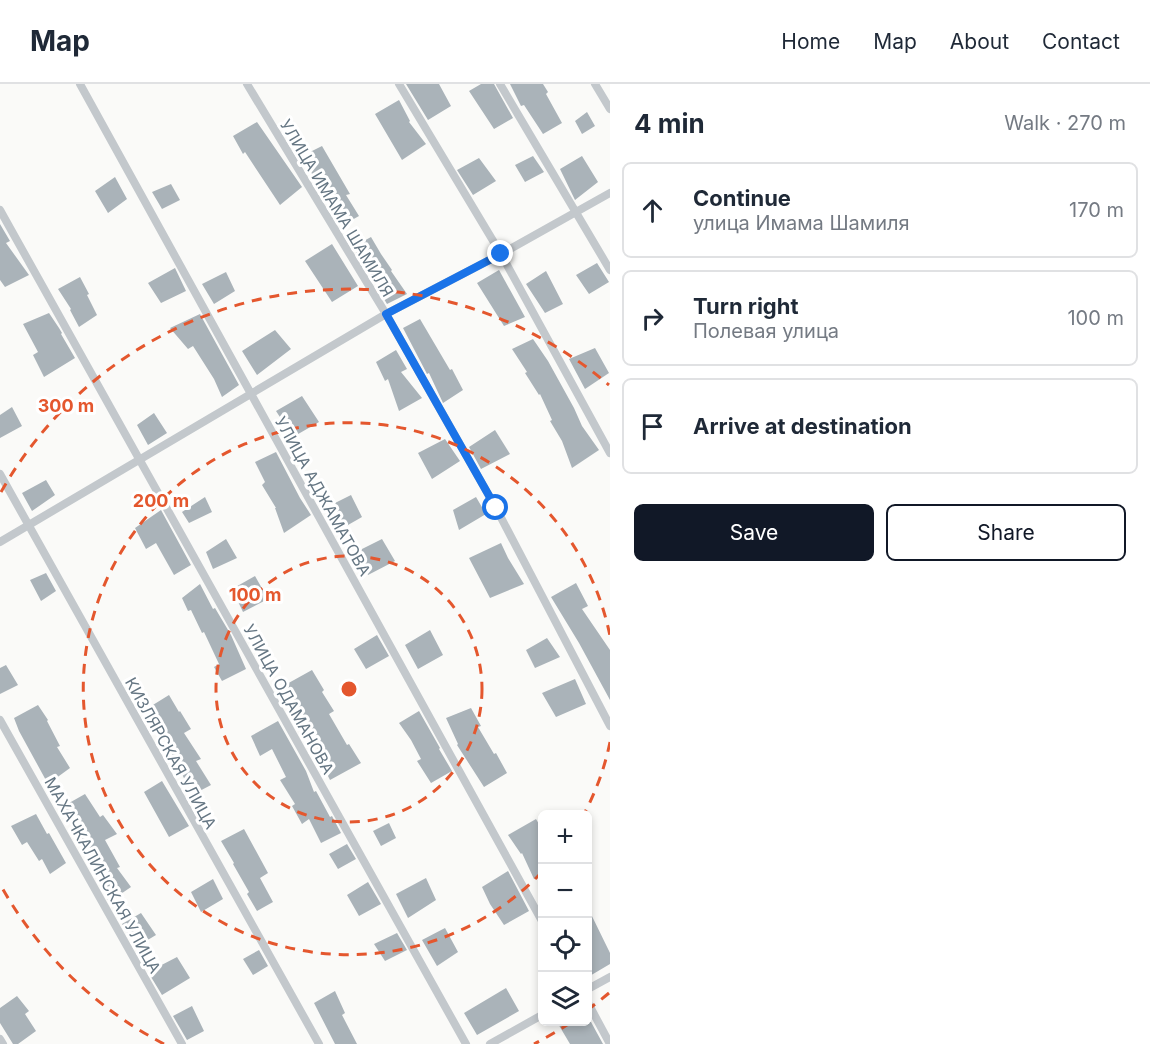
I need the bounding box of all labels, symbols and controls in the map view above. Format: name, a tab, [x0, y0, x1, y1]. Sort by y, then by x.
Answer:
text: Map	[30, 24, 90, 58]
text: Home	[781, 29, 840, 54]
text: Map	[873, 29, 917, 54]
text: About	[950, 29, 1009, 54]
text: Contact	[1042, 29, 1120, 54]
text: 4 min	[634, 108, 705, 139]
text: Walk · 270 m	[1004, 111, 1126, 135]
street label: УЛИЦА ИМАМА ШАМИЛЯ	[276, 115, 398, 301]
text: Continue	[693, 185, 791, 211]
icon: ahead	[636, 194, 669, 227]
text: 170 m	[1069, 198, 1124, 222]
text: улица Имама Шамиля	[693, 211, 910, 235]
route end	[487, 240, 513, 266]
text: Turn right	[693, 293, 799, 319]
icon: right	[636, 302, 669, 335]
text: 100 m	[1067, 306, 1124, 330]
text: Полевая улица	[693, 319, 839, 343]
text: 300 m	[38, 395, 94, 416]
icon: arrive	[636, 410, 669, 443]
street label: УЛИЦА АДЖАМАТОВА	[271, 413, 375, 579]
text: Arrive at destination	[693, 413, 912, 439]
text: 200 m	[133, 490, 189, 511]
route start	[482, 494, 508, 520]
button: Save	[634, 504, 874, 561]
button: Share	[886, 504, 1126, 561]
text: 100 m	[229, 584, 281, 605]
street label: УЛИЦА ОДАМАНОВА	[239, 620, 339, 778]
street label: КИЗЛЯРСКАЯ УЛИЦА	[121, 674, 221, 832]
centre of rings	[339, 679, 359, 699]
street label: МАХАЧКАЛИНСКАЯ УЛИЦА	[41, 773, 165, 977]
map controls	[538, 810, 592, 1026]
button: +	[538, 810, 592, 864]
button: −	[538, 864, 592, 918]
button: locate	[538, 918, 592, 972]
button: layers	[538, 972, 592, 1026]

